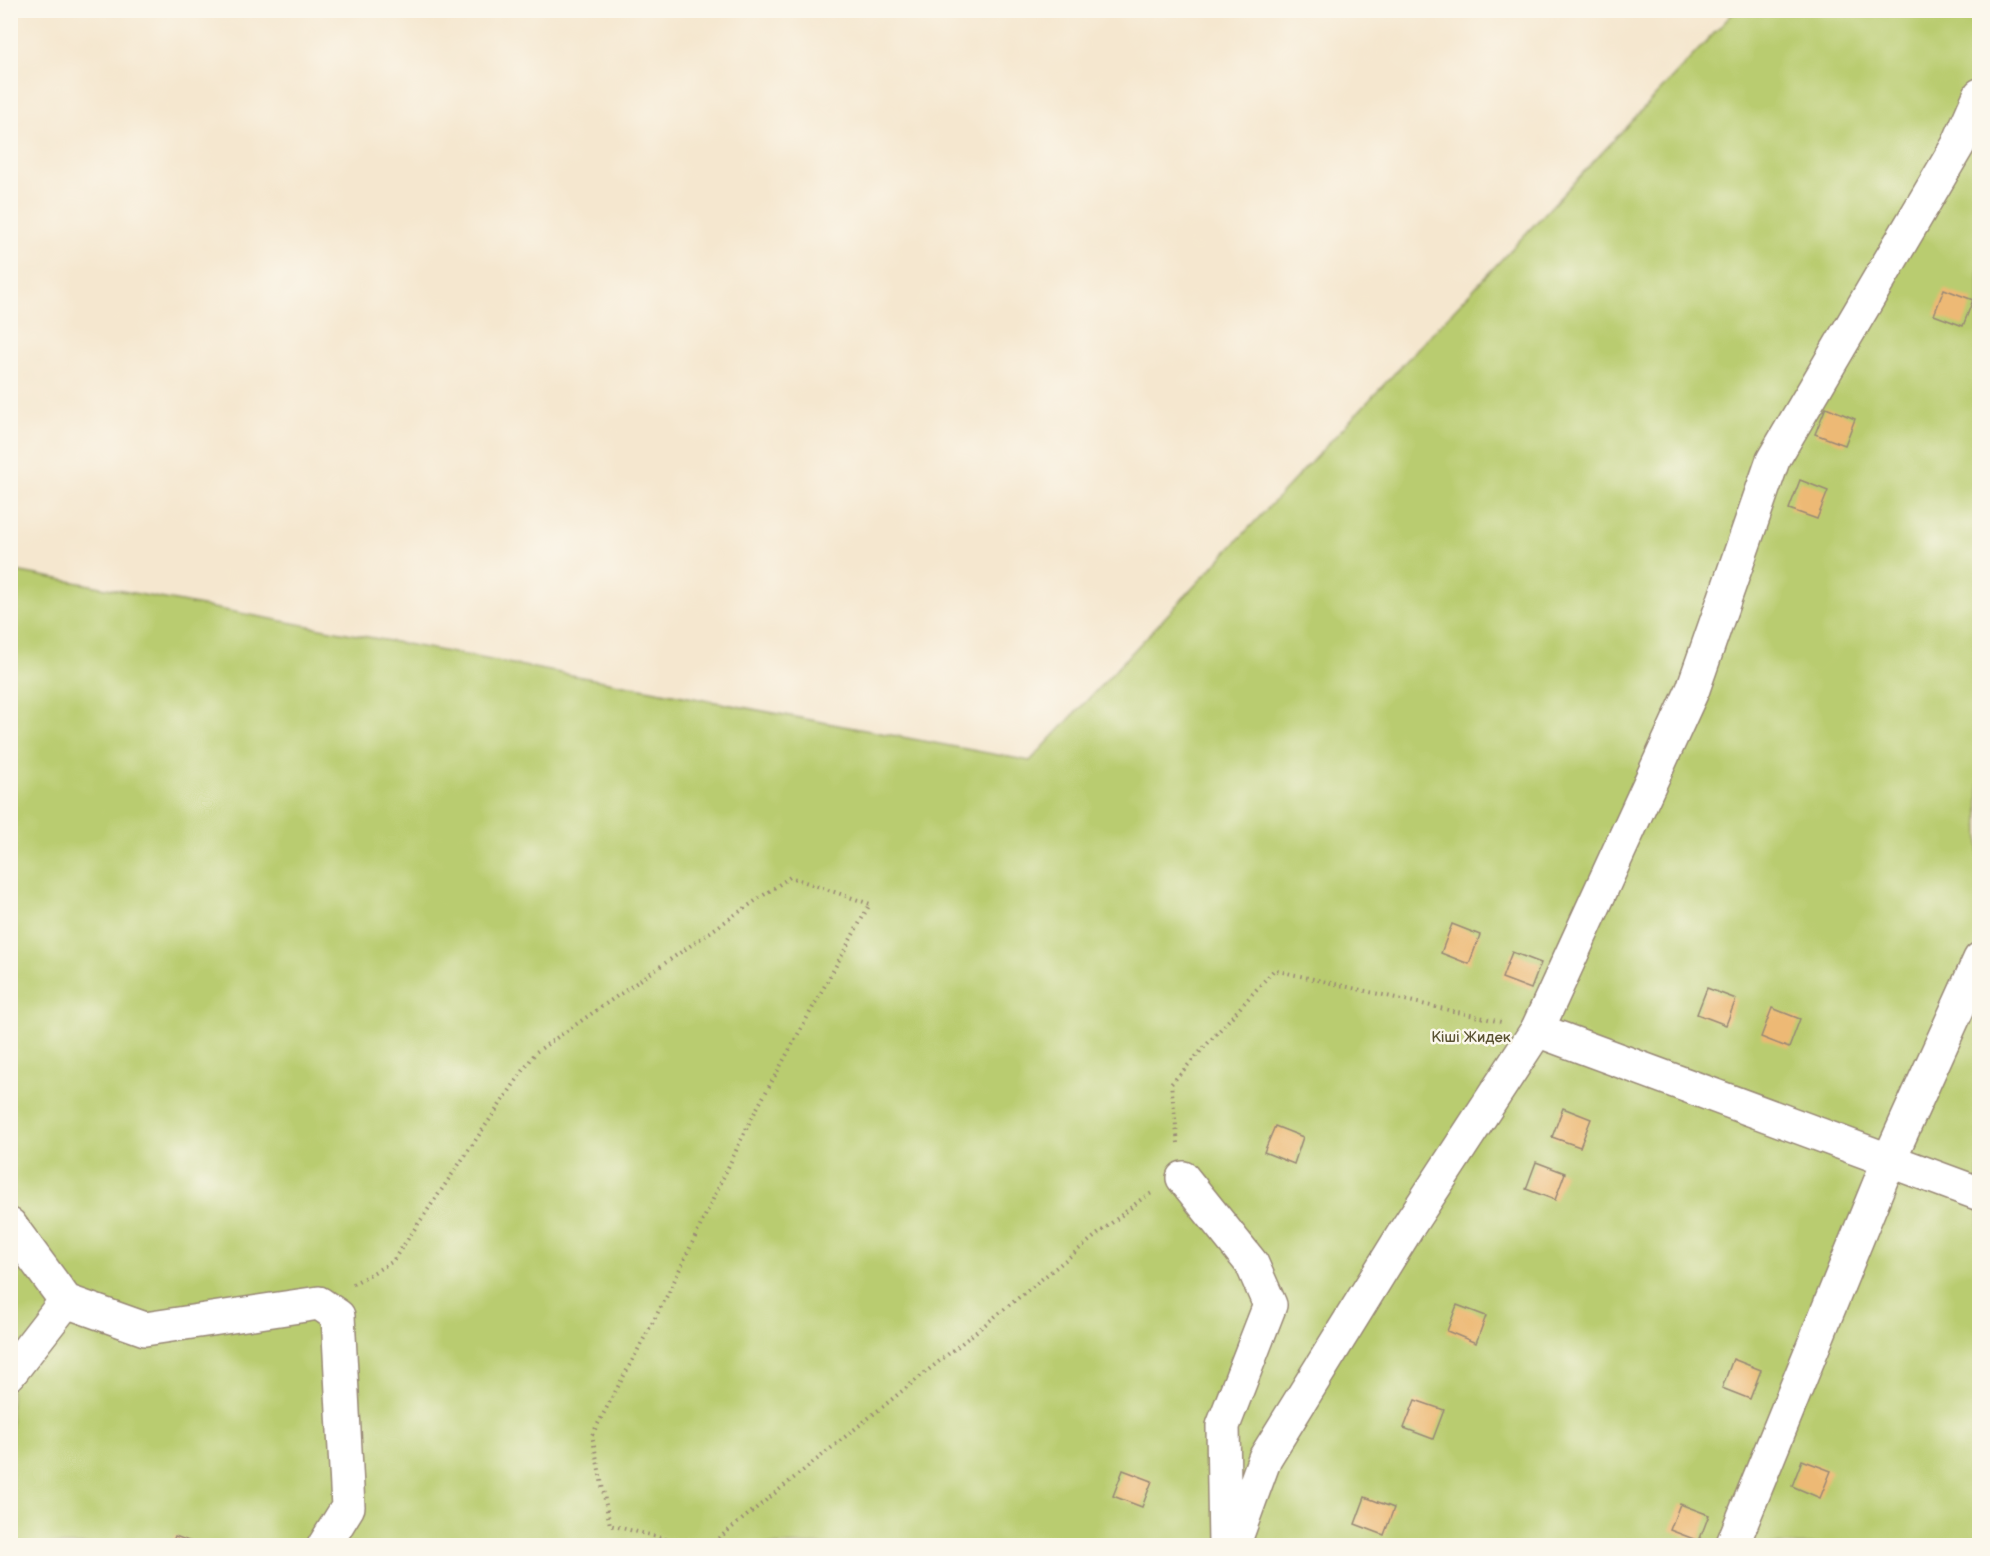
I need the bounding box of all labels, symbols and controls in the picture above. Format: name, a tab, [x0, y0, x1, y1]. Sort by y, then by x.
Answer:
park label: Кіші Жидек	[1431, 1028, 1511, 1047]

